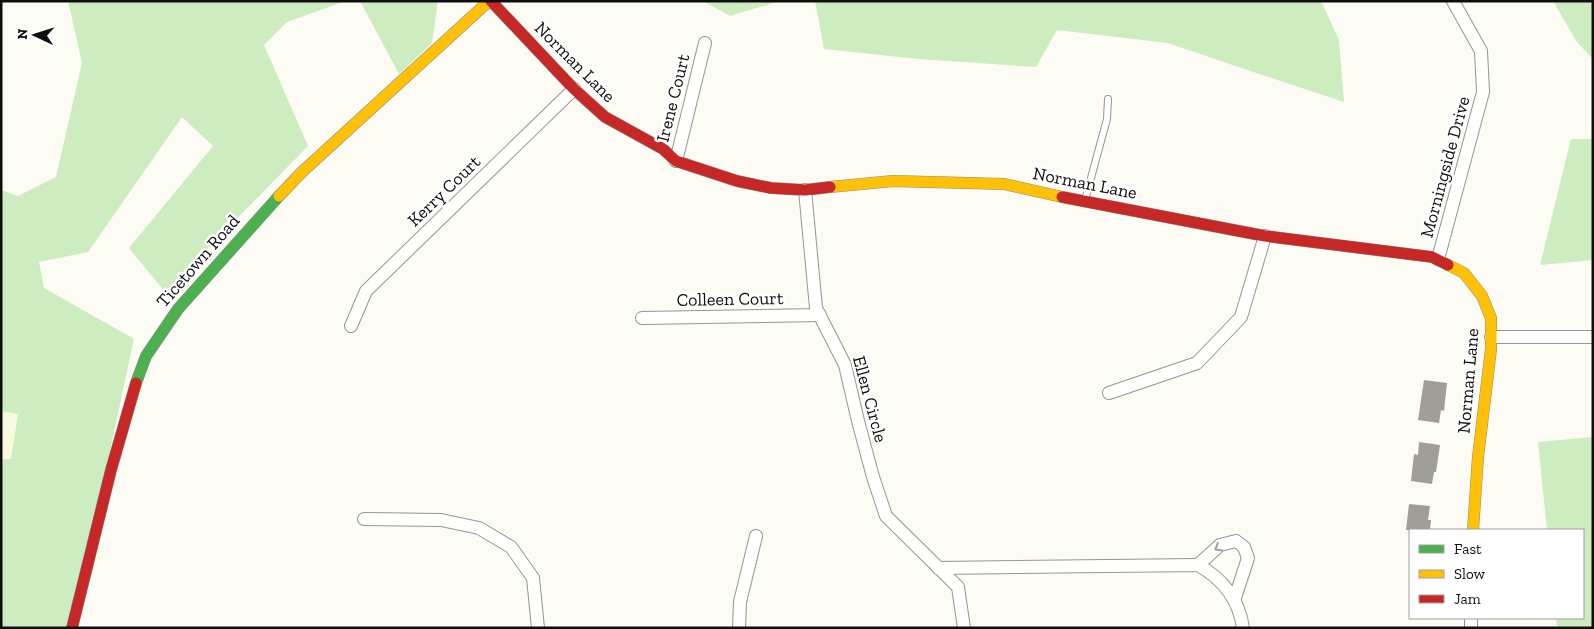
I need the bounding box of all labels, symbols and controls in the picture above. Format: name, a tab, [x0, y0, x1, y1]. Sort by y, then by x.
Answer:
north arrow	[10, 10, 60, 60]
street label: Norman Lane	[530, 17, 620, 107]
text: N	[14, 28, 31, 40]
street label: Irene Court	[651, 51, 695, 144]
street label: Morningside Drive	[1416, 94, 1474, 240]
street label: Kerry Court	[403, 151, 485, 231]
street label: Norman Lane	[1031, 162, 1139, 204]
street label: Ticetown Road	[152, 210, 244, 312]
street label: Colleen Court	[676, 287, 784, 311]
street label: Norman Lane	[1452, 327, 1484, 435]
street label: Ellen Circle	[848, 353, 892, 445]
legend	[1409, 529, 1584, 619]
text: Fast	[1454, 540, 1482, 558]
one-way arrow	[1214, 541, 1223, 551]
text: Slow	[1454, 565, 1486, 583]
text: Jam	[1454, 590, 1481, 608]

